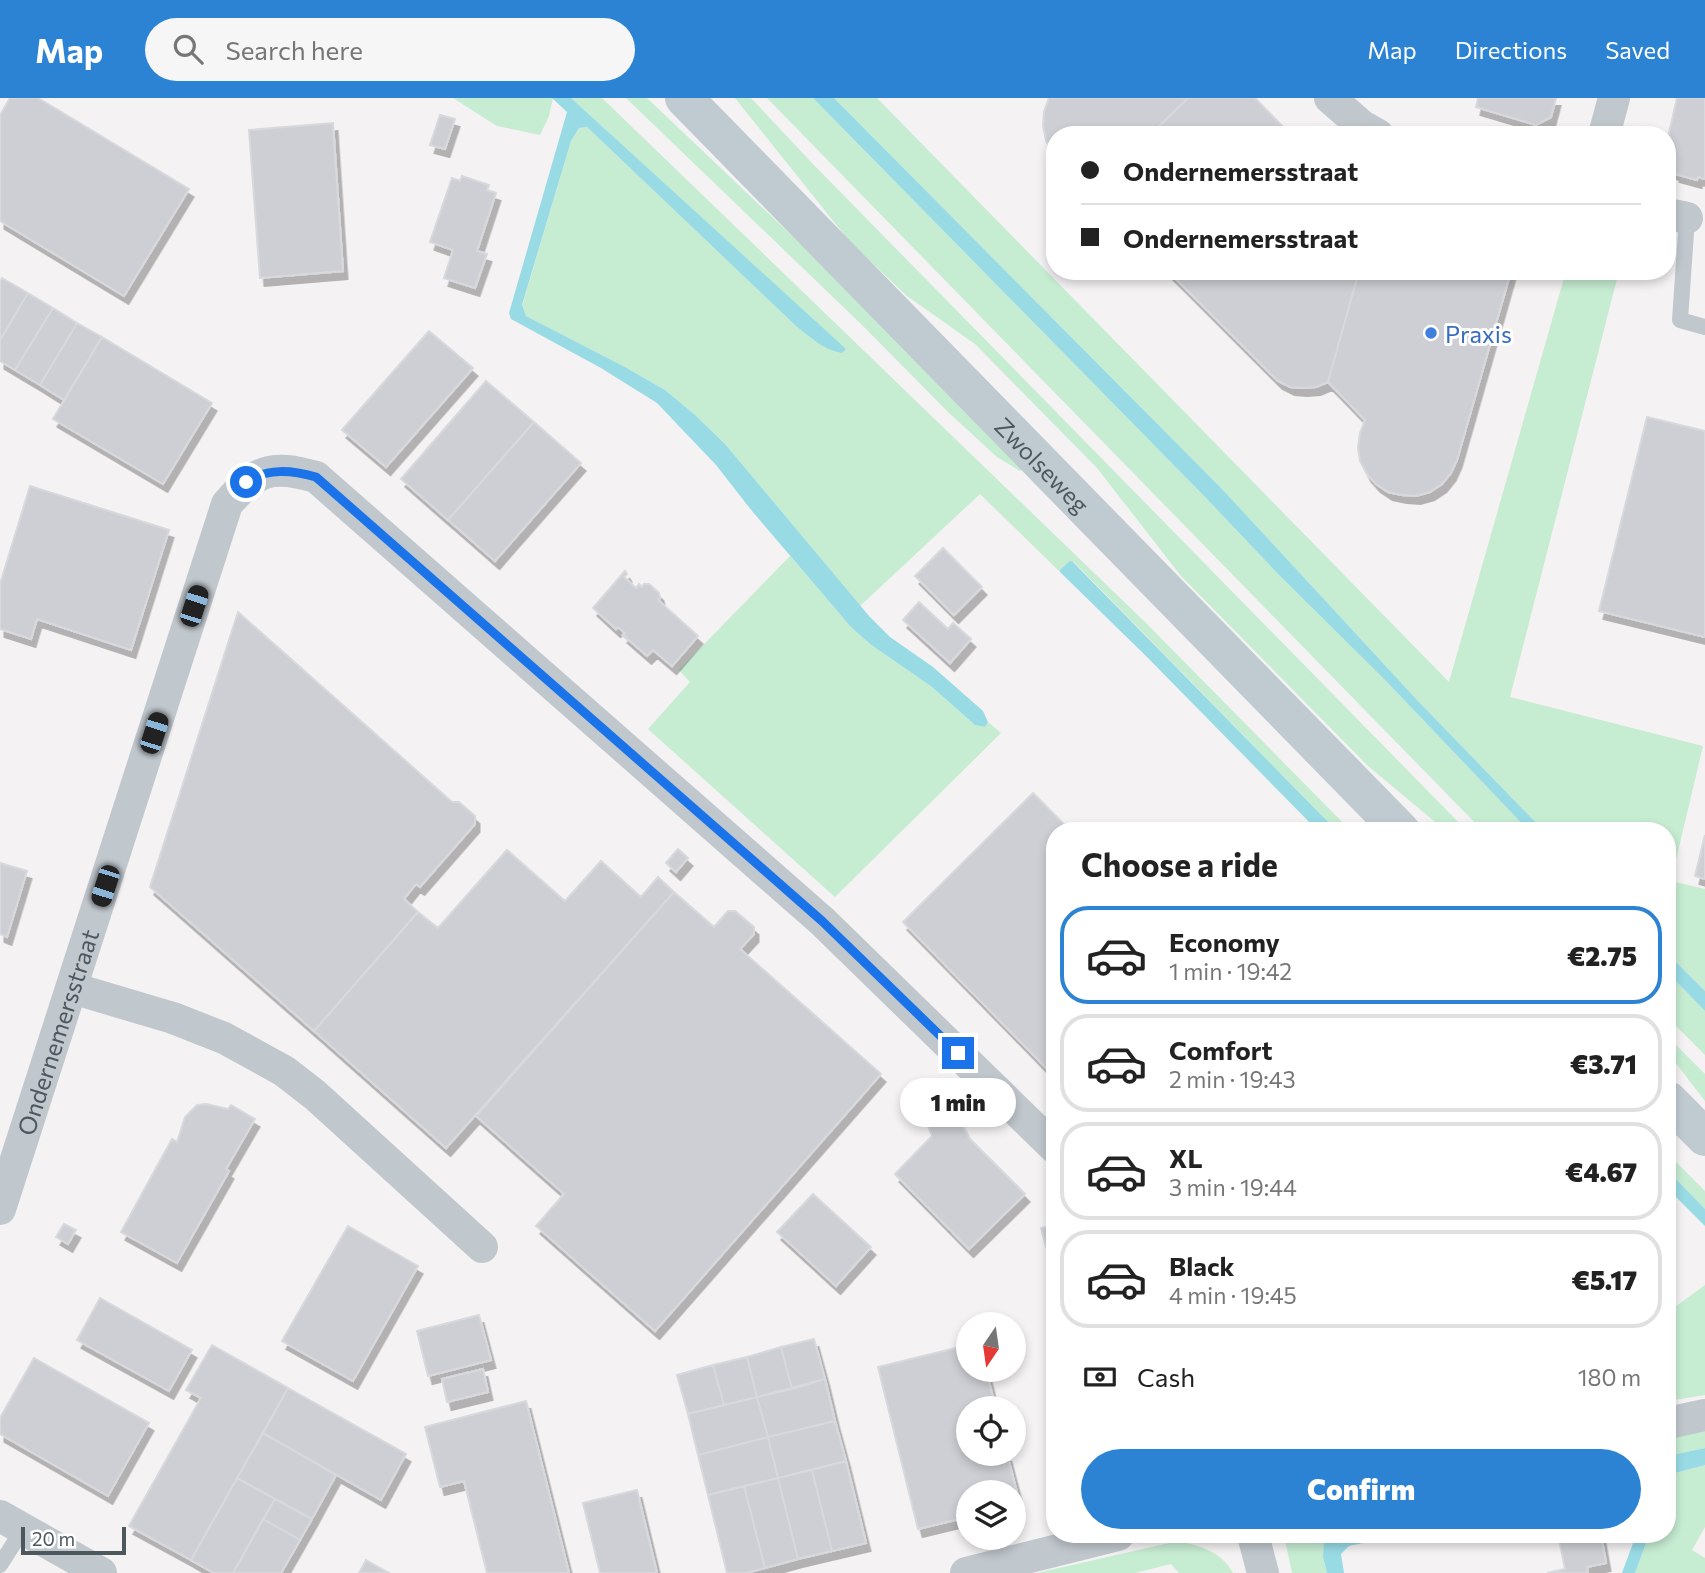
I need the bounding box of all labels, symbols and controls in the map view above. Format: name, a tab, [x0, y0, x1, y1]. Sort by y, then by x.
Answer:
search box	[145, 18, 635, 81]
text: Map	[35, 29, 103, 70]
icon: search	[169, 30, 207, 68]
text: Search here	[225, 34, 363, 65]
text: Map	[1367, 35, 1417, 64]
text: Directions	[1455, 35, 1567, 64]
text: Saved	[1605, 35, 1670, 64]
text: Ondernemersstraat	[1123, 155, 1358, 186]
text: Ondernemersstraat	[1123, 222, 1358, 253]
place label: Praxis	[1445, 319, 1512, 348]
marker: Praxis	[1423, 325, 1439, 341]
street label: Zwolseweg	[990, 411, 1096, 519]
route start	[230, 466, 262, 498]
car	[178, 583, 211, 629]
car	[138, 710, 171, 756]
text: Choose a ride	[1081, 844, 1278, 884]
car	[89, 863, 122, 909]
icon: car	[1085, 924, 1148, 987]
street label: Ondernemersstraat	[10, 925, 104, 1139]
text: Economy	[1169, 926, 1280, 957]
text: €2.75	[1567, 940, 1637, 971]
text: 1 min · 19:42	[1169, 957, 1292, 985]
icon: car	[1085, 1032, 1148, 1095]
text: Comfort	[1169, 1034, 1272, 1065]
route end	[942, 1037, 974, 1069]
text: €3.71	[1570, 1048, 1637, 1079]
text: 2 min · 19:43	[1169, 1065, 1296, 1093]
callout: 1 min	[900, 1077, 1016, 1126]
text: 1 min	[930, 1088, 986, 1116]
icon: car	[1085, 1140, 1148, 1203]
text: XL	[1169, 1142, 1203, 1173]
text: €4.67	[1565, 1156, 1637, 1187]
text: 3 min · 19:44	[1169, 1173, 1297, 1201]
icon: car	[1085, 1248, 1148, 1311]
text: Black	[1169, 1250, 1235, 1281]
text: €5.17	[1572, 1264, 1637, 1295]
text: 4 min · 19:45	[1169, 1281, 1297, 1309]
north arrow	[956, 1312, 1026, 1382]
map controls	[956, 1312, 1026, 1550]
icon: cash	[1081, 1358, 1119, 1396]
text: Cash	[1137, 1361, 1195, 1392]
text: 180 m	[1578, 1363, 1641, 1391]
button: locate	[956, 1396, 1026, 1466]
button: Confirm	[1081, 1449, 1641, 1529]
button: layers	[956, 1480, 1026, 1550]
scale bar	[21, 1524, 126, 1556]
text: 20 m	[32, 1527, 75, 1550]

